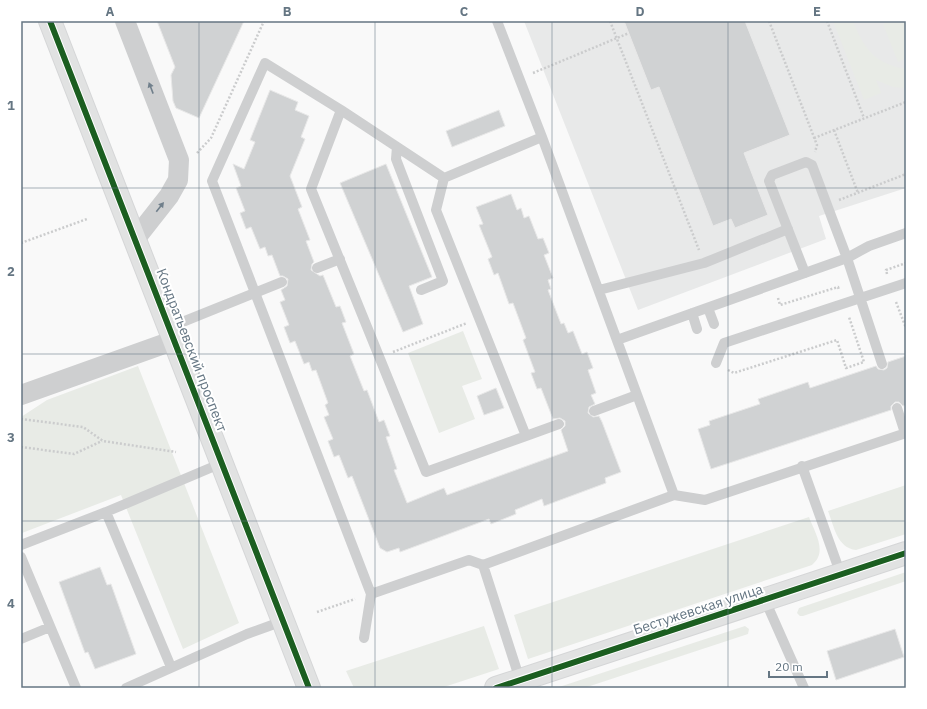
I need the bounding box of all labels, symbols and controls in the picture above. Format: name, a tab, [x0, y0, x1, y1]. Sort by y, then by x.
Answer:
text: A	[106, 3, 115, 20]
text: B	[283, 3, 292, 20]
text: C	[460, 3, 469, 20]
text: D	[635, 3, 645, 20]
text: E	[813, 3, 821, 20]
one-way arrow	[147, 81, 153, 93]
text: 1	[7, 97, 15, 114]
one-way arrow	[156, 202, 165, 213]
text: 2	[7, 263, 15, 280]
street label: Кондратьевский проспект	[152, 266, 232, 435]
text: 3	[7, 429, 15, 446]
street label: Бестужевская улица	[631, 579, 766, 638]
text: 4	[7, 595, 15, 612]
scale bar	[769, 653, 827, 679]
text: 20 m	[775, 659, 803, 674]

